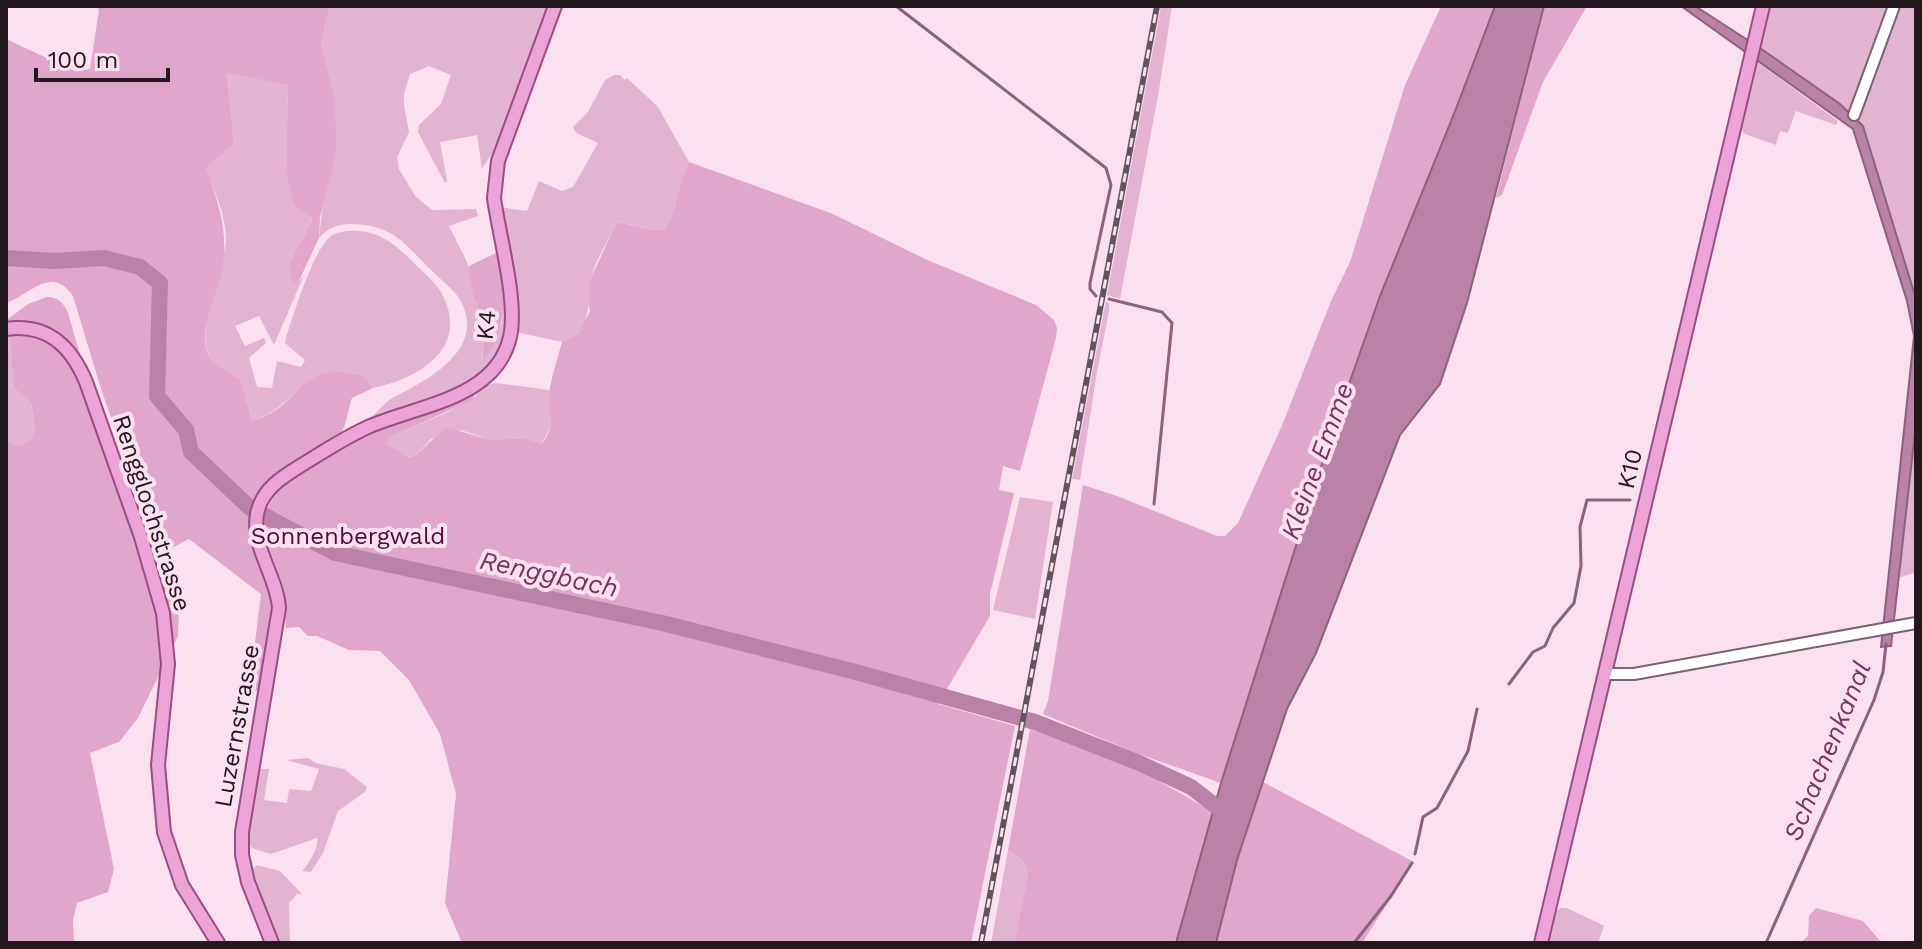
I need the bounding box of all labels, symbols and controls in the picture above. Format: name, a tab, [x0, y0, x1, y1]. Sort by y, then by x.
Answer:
scale bar	[36, 32, 168, 82]
text: 100 m	[48, 46, 118, 74]
street label: K4	[471, 309, 501, 341]
water label: Kleine Emme	[1275, 379, 1359, 543]
street label: Rengglochstrasse	[107, 411, 197, 615]
street label: K10	[1612, 446, 1648, 492]
park label: Sonnenbergwald	[251, 522, 445, 550]
water label: Renggbach	[477, 545, 621, 603]
street label: Luzernstrasse	[209, 642, 265, 810]
water label: Schachenkanal	[1777, 657, 1877, 845]

